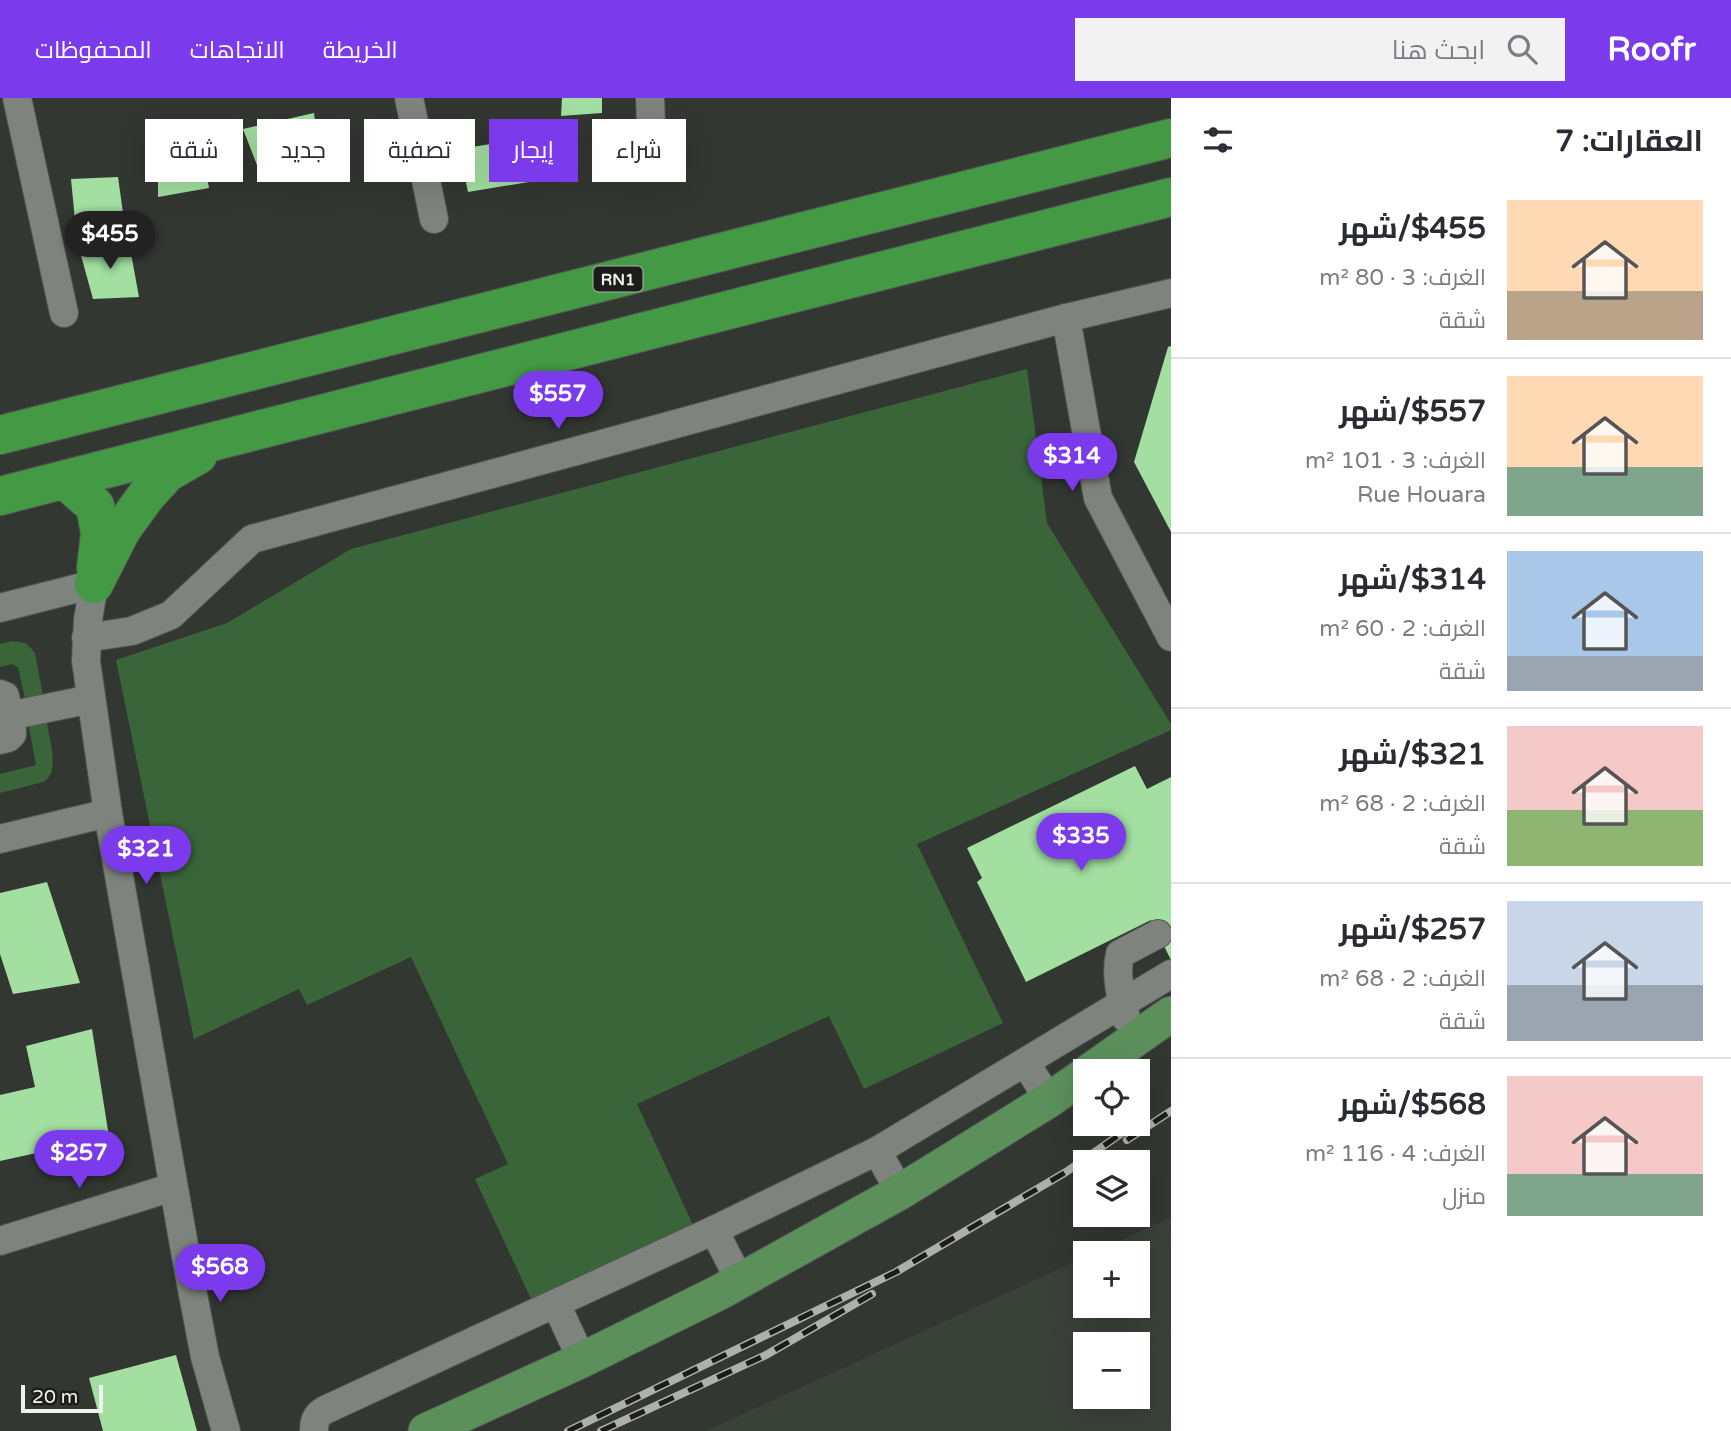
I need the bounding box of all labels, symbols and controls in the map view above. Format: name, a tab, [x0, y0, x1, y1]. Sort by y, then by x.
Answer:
search box	[1075, 18, 1565, 81]
icon: search	[1503, 30, 1541, 68]
text: Roofr	[1607, 30, 1696, 69]
text: ابحث هنا	[1392, 35, 1485, 66]
text: المحفوظات	[35, 36, 152, 65]
text: الاتجاهات	[190, 36, 285, 65]
text: الخريطة	[323, 36, 398, 65]
chip: شقة	[145, 119, 243, 182]
chip: جديد	[257, 119, 350, 182]
chip: تصفية	[364, 119, 475, 182]
chip: إيجار	[489, 119, 578, 182]
chip: شراء	[592, 119, 686, 182]
icon: filters	[1199, 121, 1237, 159]
text: العقارات: 7	[1555, 123, 1703, 160]
text: $455/شهر	[1339, 210, 1486, 247]
pin: $455	[69, 212, 151, 271]
text: $455	[81, 220, 139, 248]
icon: home	[1563, 228, 1647, 312]
text: الغرف: 3 · 80 m²	[1319, 264, 1486, 292]
road number: RN1	[594, 266, 642, 292]
text: شقة	[1439, 307, 1486, 335]
pin: $557	[517, 372, 599, 431]
text: $557	[529, 380, 587, 408]
text: $557/شهر	[1339, 393, 1486, 430]
icon: home	[1563, 404, 1647, 488]
pin: $314	[1031, 434, 1113, 493]
text: $314	[1043, 442, 1101, 470]
text: الغرف: 3 · 101 m²	[1305, 447, 1486, 475]
text: Rue Houara	[1357, 481, 1486, 509]
text: $314/شهر	[1339, 561, 1486, 598]
icon: home	[1563, 579, 1647, 663]
text: الغرف: 2 · 60 m²	[1319, 615, 1486, 643]
text: شقة	[1439, 658, 1486, 686]
text: $321/شهر	[1339, 736, 1486, 773]
icon: home	[1563, 754, 1647, 838]
text: الغرف: 2 · 68 m²	[1319, 790, 1486, 818]
pin: $335	[1040, 814, 1122, 873]
text: $335	[1052, 822, 1110, 850]
pin: $321	[105, 826, 187, 886]
text: شقة	[1439, 833, 1486, 861]
text: $321	[117, 835, 175, 863]
text: $257/شهر	[1339, 911, 1486, 948]
icon: home	[1563, 929, 1647, 1013]
text: الغرف: 2 · 68 m²	[1319, 965, 1486, 993]
text: شقة	[1439, 1008, 1486, 1036]
map controls	[1073, 1059, 1150, 1409]
button: locate	[1073, 1059, 1150, 1136]
text: $568/شهر	[1339, 1086, 1486, 1123]
icon: home	[1563, 1104, 1647, 1188]
pin: $257	[38, 1130, 120, 1190]
text: $257	[50, 1139, 108, 1167]
text: الغرف: 4 · 116 m²	[1305, 1140, 1486, 1168]
button: layers	[1073, 1150, 1150, 1227]
text: منزل	[1442, 1183, 1486, 1211]
button: +	[1073, 1241, 1150, 1318]
pin: $568	[179, 1244, 261, 1304]
text: $568	[191, 1253, 249, 1281]
button: −	[1073, 1332, 1150, 1409]
scale bar	[21, 1382, 103, 1414]
text: 20 m	[32, 1386, 78, 1408]

